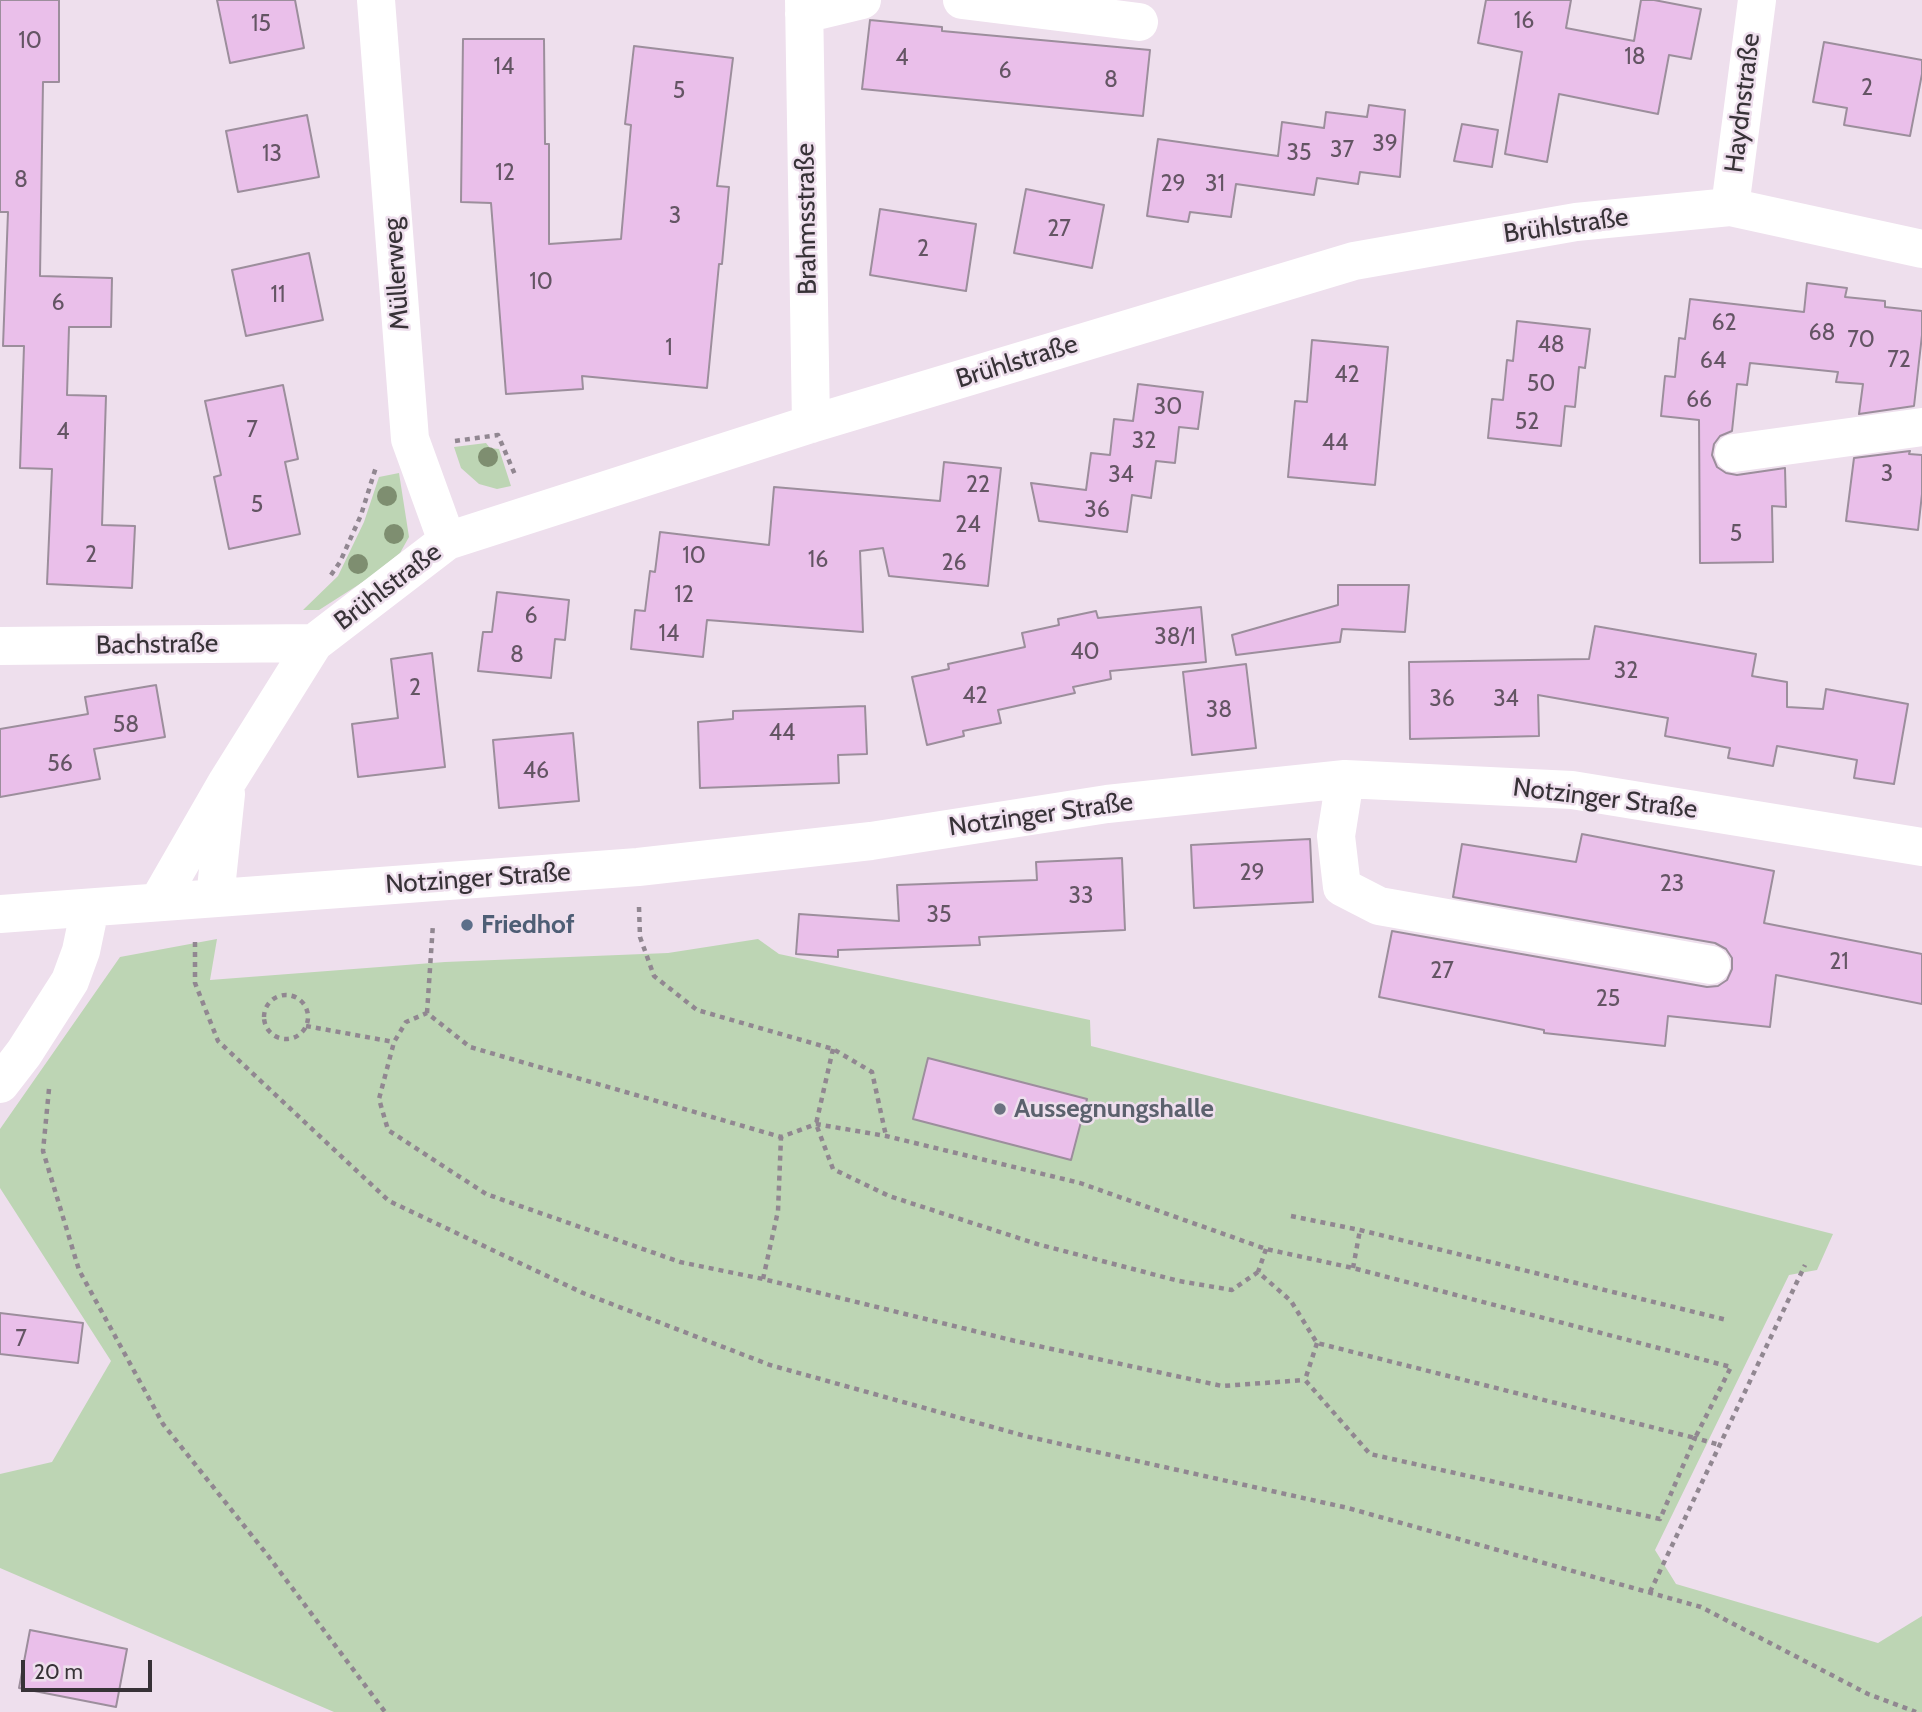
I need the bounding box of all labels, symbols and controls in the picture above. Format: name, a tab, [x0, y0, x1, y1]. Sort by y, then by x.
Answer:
house number: 16	[1514, 7, 1534, 35]
house number: 15	[251, 10, 271, 38]
house number: 10	[18, 27, 42, 55]
street label: Haydnstraße	[1719, 32, 1767, 174]
house number: 18	[1624, 43, 1646, 71]
house number: 4	[895, 44, 909, 72]
house number: 14	[494, 53, 514, 81]
house number: 6	[998, 57, 1012, 85]
house number: 8	[1104, 66, 1118, 94]
house number: 2	[1861, 74, 1873, 102]
house number: 5	[673, 77, 685, 105]
house number: 39	[1372, 130, 1398, 158]
house number: 37	[1330, 136, 1354, 164]
house number: 35	[1287, 139, 1311, 167]
house number: 13	[262, 140, 282, 168]
street label: Brahmsstraße	[790, 143, 824, 295]
house number: 12	[495, 159, 515, 187]
house number: 8	[14, 166, 28, 194]
house number: 29	[1160, 170, 1186, 198]
house number: 31	[1205, 170, 1225, 198]
house number: 3	[669, 202, 681, 230]
street label: Brühlstraße	[1502, 202, 1630, 250]
house number: 27	[1047, 215, 1071, 243]
street label: Müllerweg	[377, 217, 417, 331]
house number: 2	[917, 235, 929, 263]
house number: 10	[529, 268, 553, 296]
house number: 11	[271, 281, 285, 309]
house number: 6	[51, 289, 65, 317]
house number: 62	[1711, 309, 1737, 337]
house number: 68	[1808, 319, 1836, 347]
house number: 70	[1847, 326, 1875, 354]
street label: Brühlstraße	[952, 329, 1082, 395]
house number: 48	[1537, 331, 1565, 359]
house number: 1	[665, 334, 673, 362]
house number: 72	[1887, 346, 1911, 374]
house number: 64	[1700, 347, 1726, 375]
house number: 42	[1334, 361, 1360, 389]
house number: 50	[1527, 370, 1555, 398]
house number: 66	[1686, 386, 1712, 414]
house number: 30	[1154, 393, 1182, 421]
house number: 52	[1515, 408, 1539, 436]
house number: 7	[246, 416, 258, 444]
house number: 4	[56, 418, 70, 446]
house number: 32	[1132, 427, 1156, 455]
house number: 44	[1322, 429, 1348, 457]
house number: 3	[1881, 460, 1893, 488]
house number: 34	[1108, 461, 1134, 489]
house number: 22	[966, 471, 990, 499]
house number: 5	[251, 491, 263, 519]
house number: 36	[1084, 496, 1110, 524]
house number: 24	[955, 511, 981, 539]
house number: 5	[1730, 520, 1742, 548]
street label: Brühlstraße	[328, 537, 448, 637]
house number: 2	[85, 541, 97, 569]
house number: 10	[682, 542, 706, 570]
house number: 16	[808, 546, 828, 574]
house number: 26	[941, 549, 967, 577]
house number: 12	[674, 581, 694, 609]
house number: 6	[524, 602, 538, 630]
house number: 14	[659, 620, 679, 648]
house number: 38/1	[1154, 623, 1196, 651]
street label: Bachstraße	[96, 628, 218, 662]
house number: 40	[1070, 638, 1100, 666]
house number: 8	[510, 641, 524, 669]
house number: 32	[1614, 657, 1638, 685]
house number: 2	[409, 674, 421, 702]
house number: 42	[962, 682, 988, 710]
house number: 36	[1429, 685, 1455, 713]
house number: 34	[1493, 685, 1519, 713]
house number: 38	[1206, 696, 1232, 724]
house number: 58	[113, 711, 139, 739]
house number: 44	[769, 719, 795, 747]
house number: 56	[47, 750, 73, 778]
house number: 46	[523, 757, 549, 785]
street label: Notzinger Straße	[1511, 772, 1699, 826]
street label: Notzinger Straße	[947, 787, 1135, 843]
street label: Notzinger Straße	[384, 857, 572, 901]
house number: 29	[1239, 859, 1265, 887]
house number: 23	[1660, 870, 1684, 898]
house number: 33	[1069, 882, 1093, 910]
house number: 35	[927, 901, 951, 929]
place label: Friedhof	[481, 909, 575, 941]
marker: Friedhof	[459, 917, 475, 933]
house number: 21	[1829, 948, 1849, 976]
house number: 27	[1430, 957, 1454, 985]
house number: 25	[1596, 985, 1620, 1013]
place label: Aussegnungshalle	[1014, 1093, 1214, 1125]
marker: Aussegnungshalle	[992, 1101, 1008, 1117]
house number: 7	[15, 1325, 27, 1353]
scale bar	[24, 1646, 156, 1690]
text: 20 m	[34, 1659, 83, 1684]

